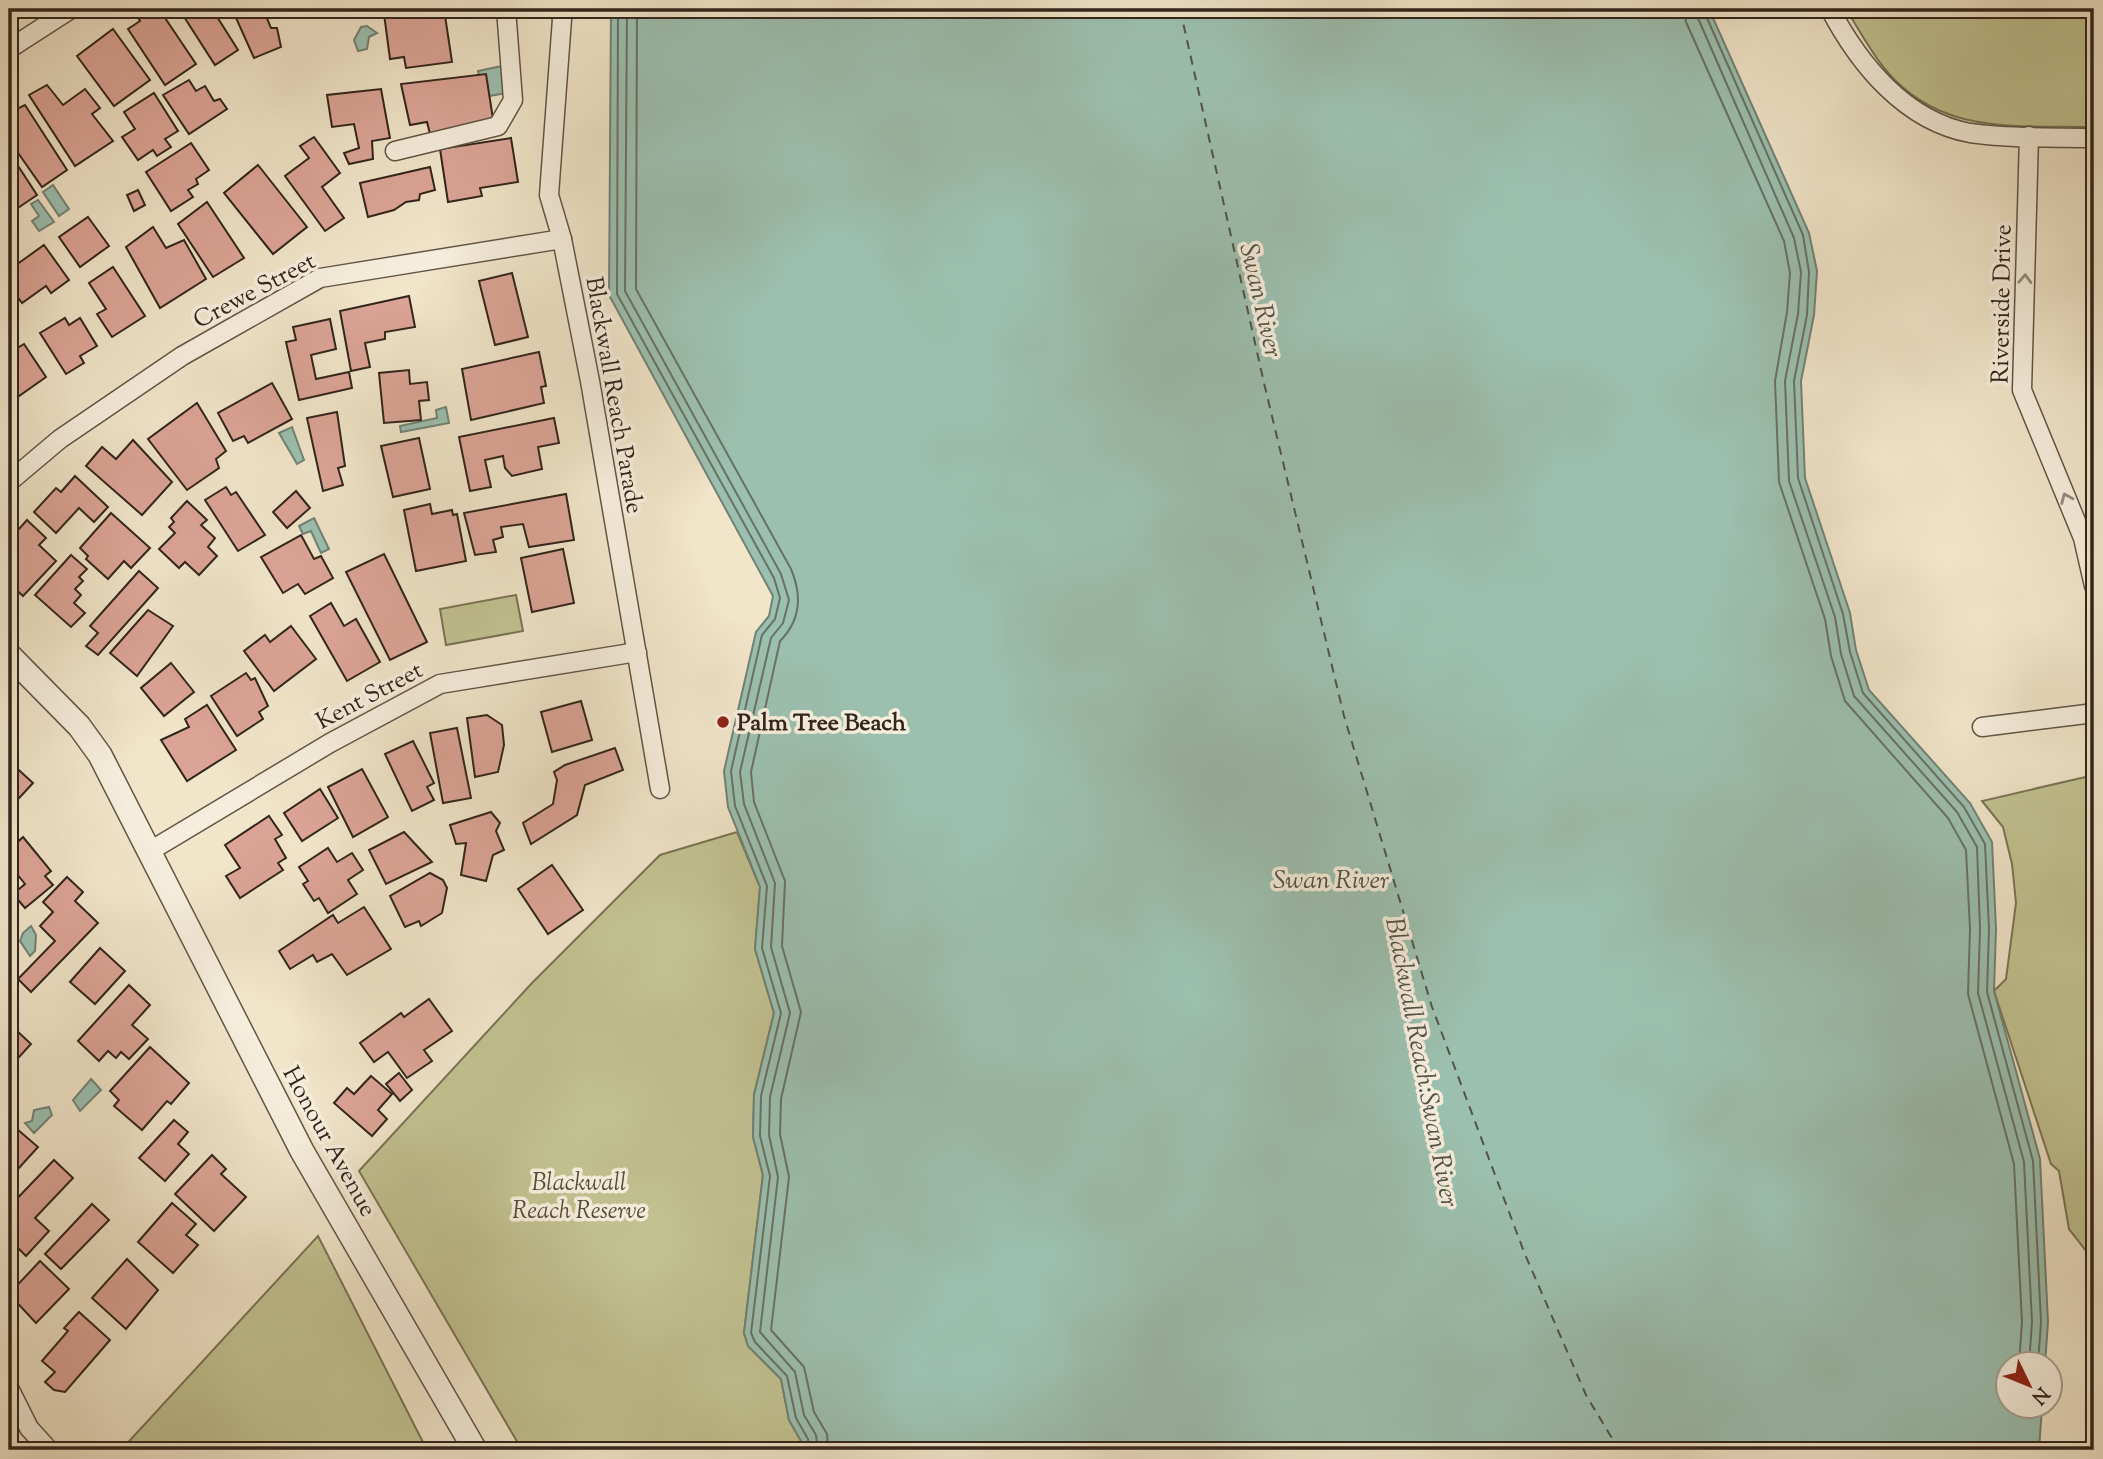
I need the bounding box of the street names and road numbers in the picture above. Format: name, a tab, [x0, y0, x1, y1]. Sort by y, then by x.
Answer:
street label: Riverside Drive	[1985, 224, 2021, 384]
street label: Crewe Street	[188, 245, 322, 338]
street label: Blackwall Reach Parade	[575, 274, 651, 516]
street label: Kent Street	[310, 654, 429, 739]
street label: Honour Avenue	[273, 1061, 384, 1223]

